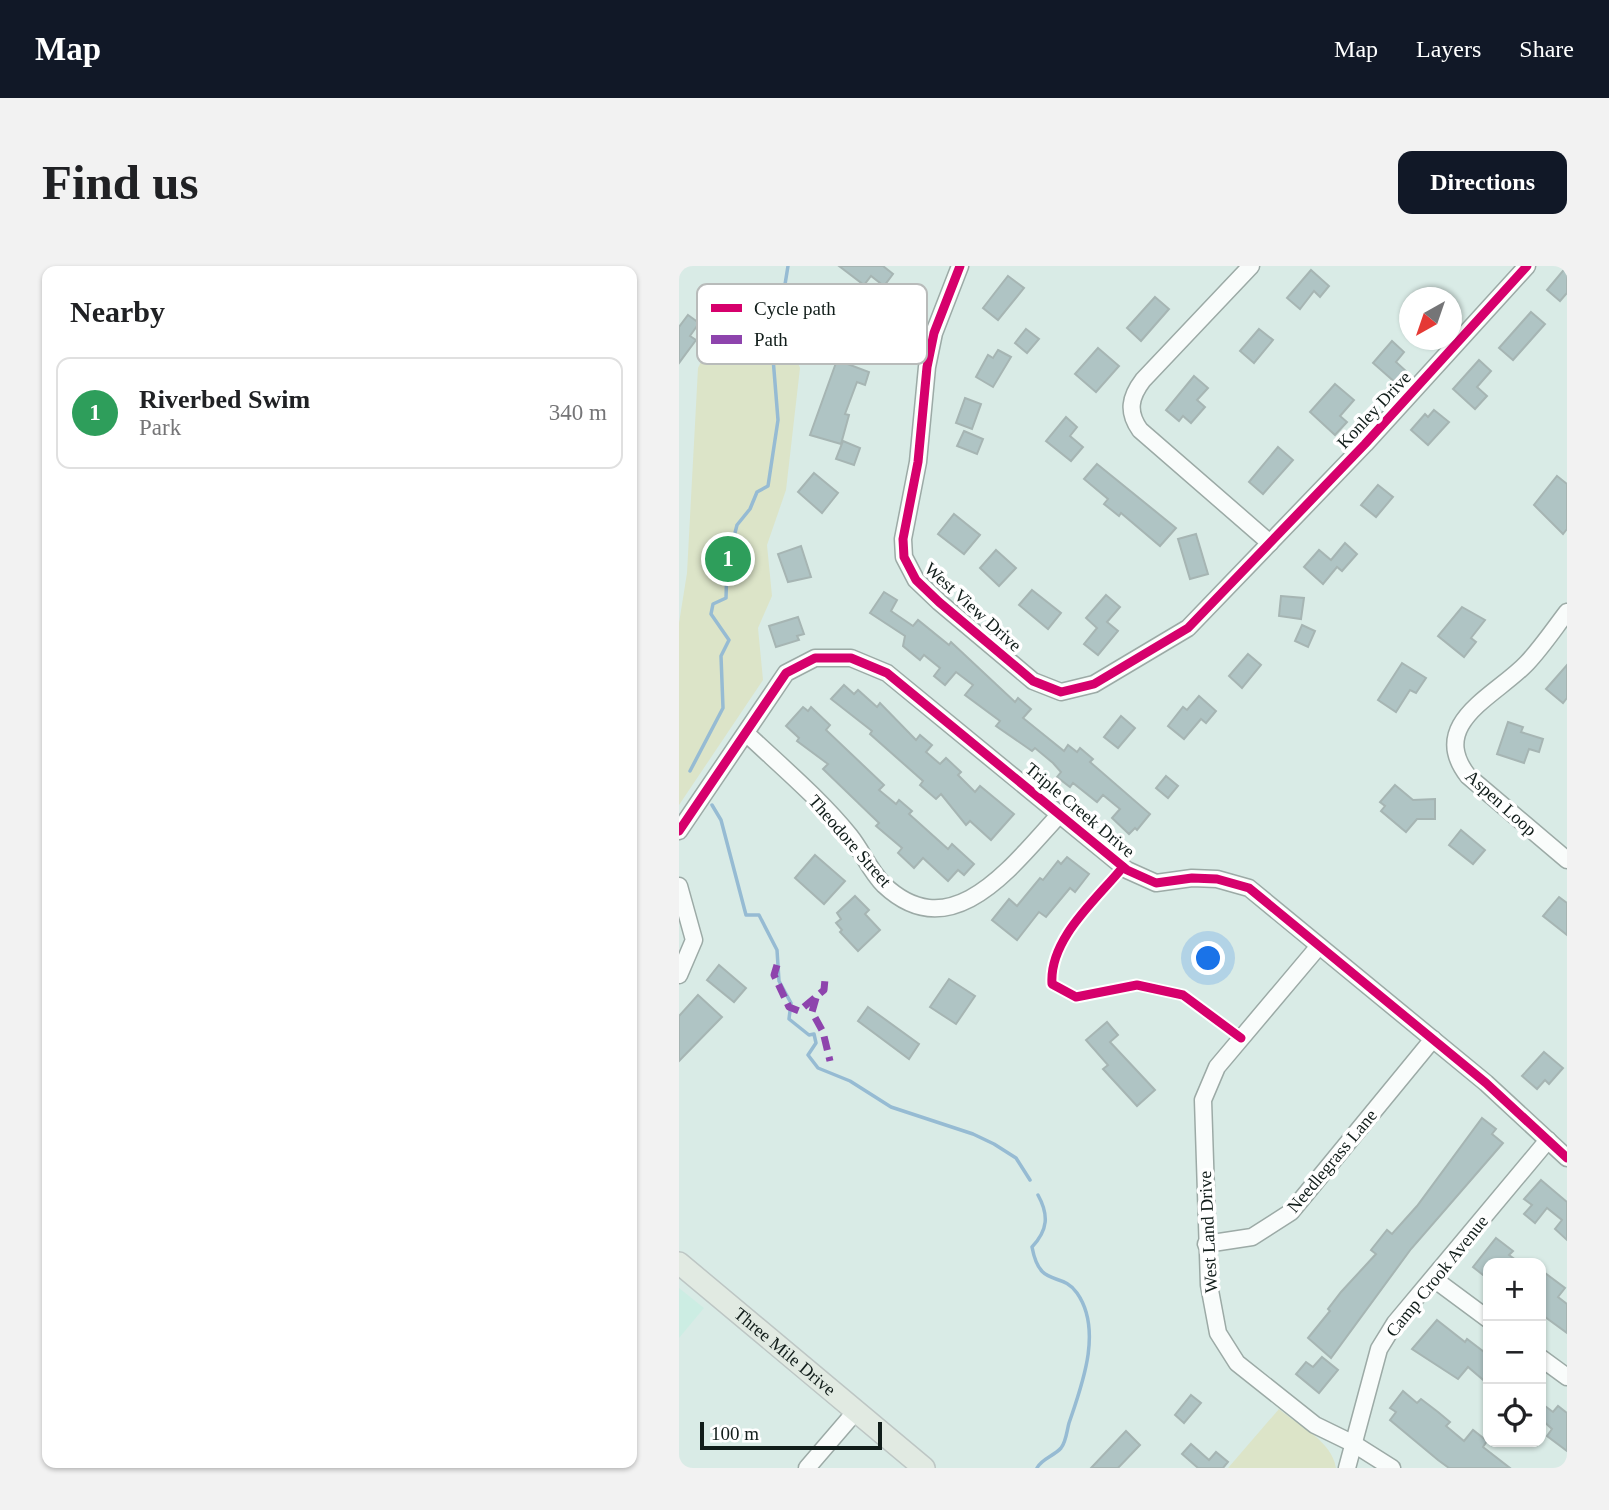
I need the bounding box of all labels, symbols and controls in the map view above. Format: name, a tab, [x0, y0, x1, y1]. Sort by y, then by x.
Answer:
text: Map	[35, 31, 101, 67]
text: Map	[1334, 36, 1378, 62]
text: Layers	[1416, 36, 1481, 62]
text: Share	[1519, 36, 1574, 62]
button: Directions	[1398, 151, 1567, 214]
text: Find us	[42, 155, 199, 210]
legend	[697, 284, 927, 364]
north arrow	[1399, 287, 1462, 350]
text: Nearby	[70, 295, 165, 328]
text: Cycle path	[754, 298, 836, 319]
text: Path	[754, 329, 788, 350]
street label: Konley Drive	[1333, 367, 1415, 453]
text: Riverbed Swim	[139, 385, 310, 414]
text: 1	[89, 400, 101, 425]
text: 340 m	[549, 400, 607, 425]
text: Park	[139, 415, 181, 440]
pin: 1	[705, 533, 751, 585]
street label: West View Drive	[921, 558, 1025, 656]
street label: Triple Creek Drive	[1021, 759, 1139, 861]
street label: Aspen Loop	[1461, 766, 1541, 840]
street label: Theodore Street	[805, 791, 895, 891]
your location	[1191, 941, 1225, 975]
street label: Needlegrass Lane	[1283, 1105, 1381, 1217]
street label: West Land Drive	[1195, 1170, 1221, 1294]
street label: Camp Crook Avenue	[1382, 1211, 1492, 1341]
map controls	[1483, 1258, 1546, 1447]
button: +	[1483, 1258, 1546, 1321]
street label: Three Mile Drive	[730, 1303, 840, 1400]
button: −	[1483, 1321, 1546, 1384]
button: locate	[1483, 1384, 1546, 1447]
scale bar	[700, 1419, 882, 1451]
text: 100 m	[711, 1423, 759, 1444]

